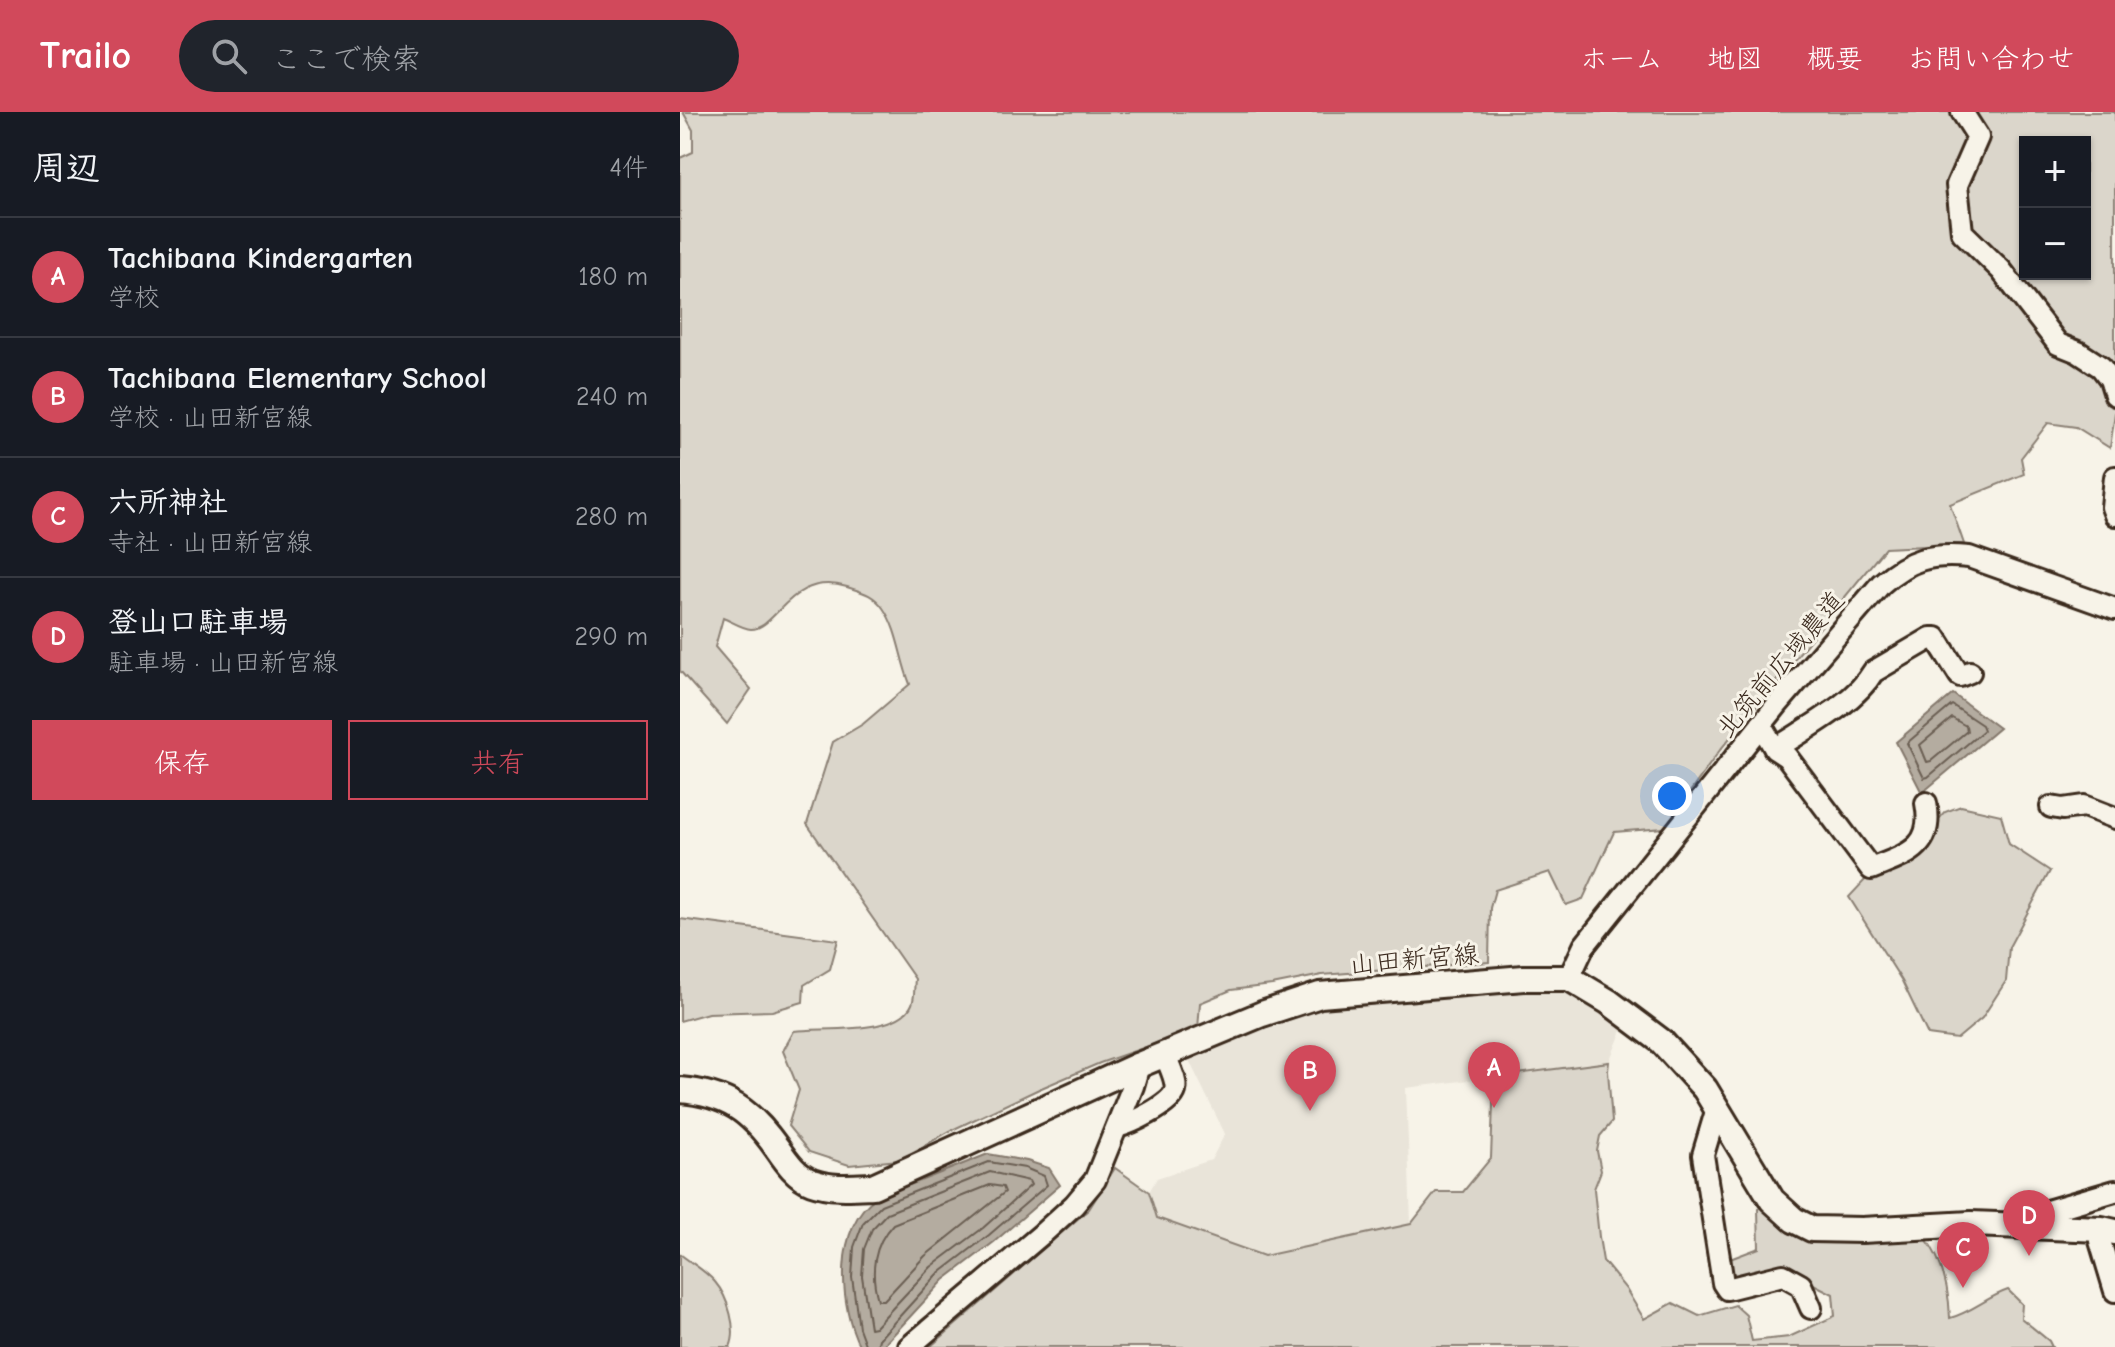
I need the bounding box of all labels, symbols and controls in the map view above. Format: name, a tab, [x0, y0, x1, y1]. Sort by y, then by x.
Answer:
search box	[179, 20, 739, 92]
text: Trailo	[40, 34, 131, 78]
icon: search	[207, 34, 251, 78]
text: ここで検索	[271, 42, 421, 77]
text: ホーム	[1580, 43, 1663, 75]
text: 地図	[1707, 43, 1763, 75]
text: 概要	[1807, 43, 1863, 75]
text: お問い合わせ	[1907, 43, 2075, 75]
map controls	[2019, 136, 2091, 280]
button: +	[2019, 136, 2091, 208]
text: 周辺	[32, 148, 100, 188]
text: 4件	[609, 153, 648, 183]
button: −	[2019, 208, 2091, 280]
text: Tachibana Kindergarten	[108, 241, 413, 276]
text: A	[51, 262, 65, 292]
text: 180 m	[578, 262, 648, 292]
text: 学校	[108, 283, 160, 313]
text: Tachibana Elementary School	[108, 361, 487, 396]
text: B	[50, 382, 66, 412]
text: 240 m	[576, 382, 648, 412]
text: 学校 · 山田新宮線	[108, 403, 312, 433]
text: 六所神社	[108, 485, 228, 520]
text: C	[50, 502, 66, 532]
text: 280 m	[575, 502, 648, 532]
text: 寺社 · 山田新宮線	[108, 528, 312, 558]
street label: 北筑前広域農道	[1711, 585, 1851, 744]
text: 登山口駐車場	[108, 605, 288, 640]
text: D	[50, 622, 66, 652]
text: 290 m	[575, 622, 648, 652]
text: 駐車場 · 山田新宮線	[108, 648, 338, 678]
button: 保存	[32, 720, 332, 800]
button: 共有	[348, 720, 648, 800]
your location	[1652, 776, 1692, 816]
street label: 山田新宮線	[1348, 939, 1480, 981]
pin: A	[1468, 1042, 1520, 1108]
pin: B	[1284, 1045, 1336, 1111]
pin: D	[2003, 1190, 2055, 1256]
pin: C	[1937, 1222, 1989, 1288]

